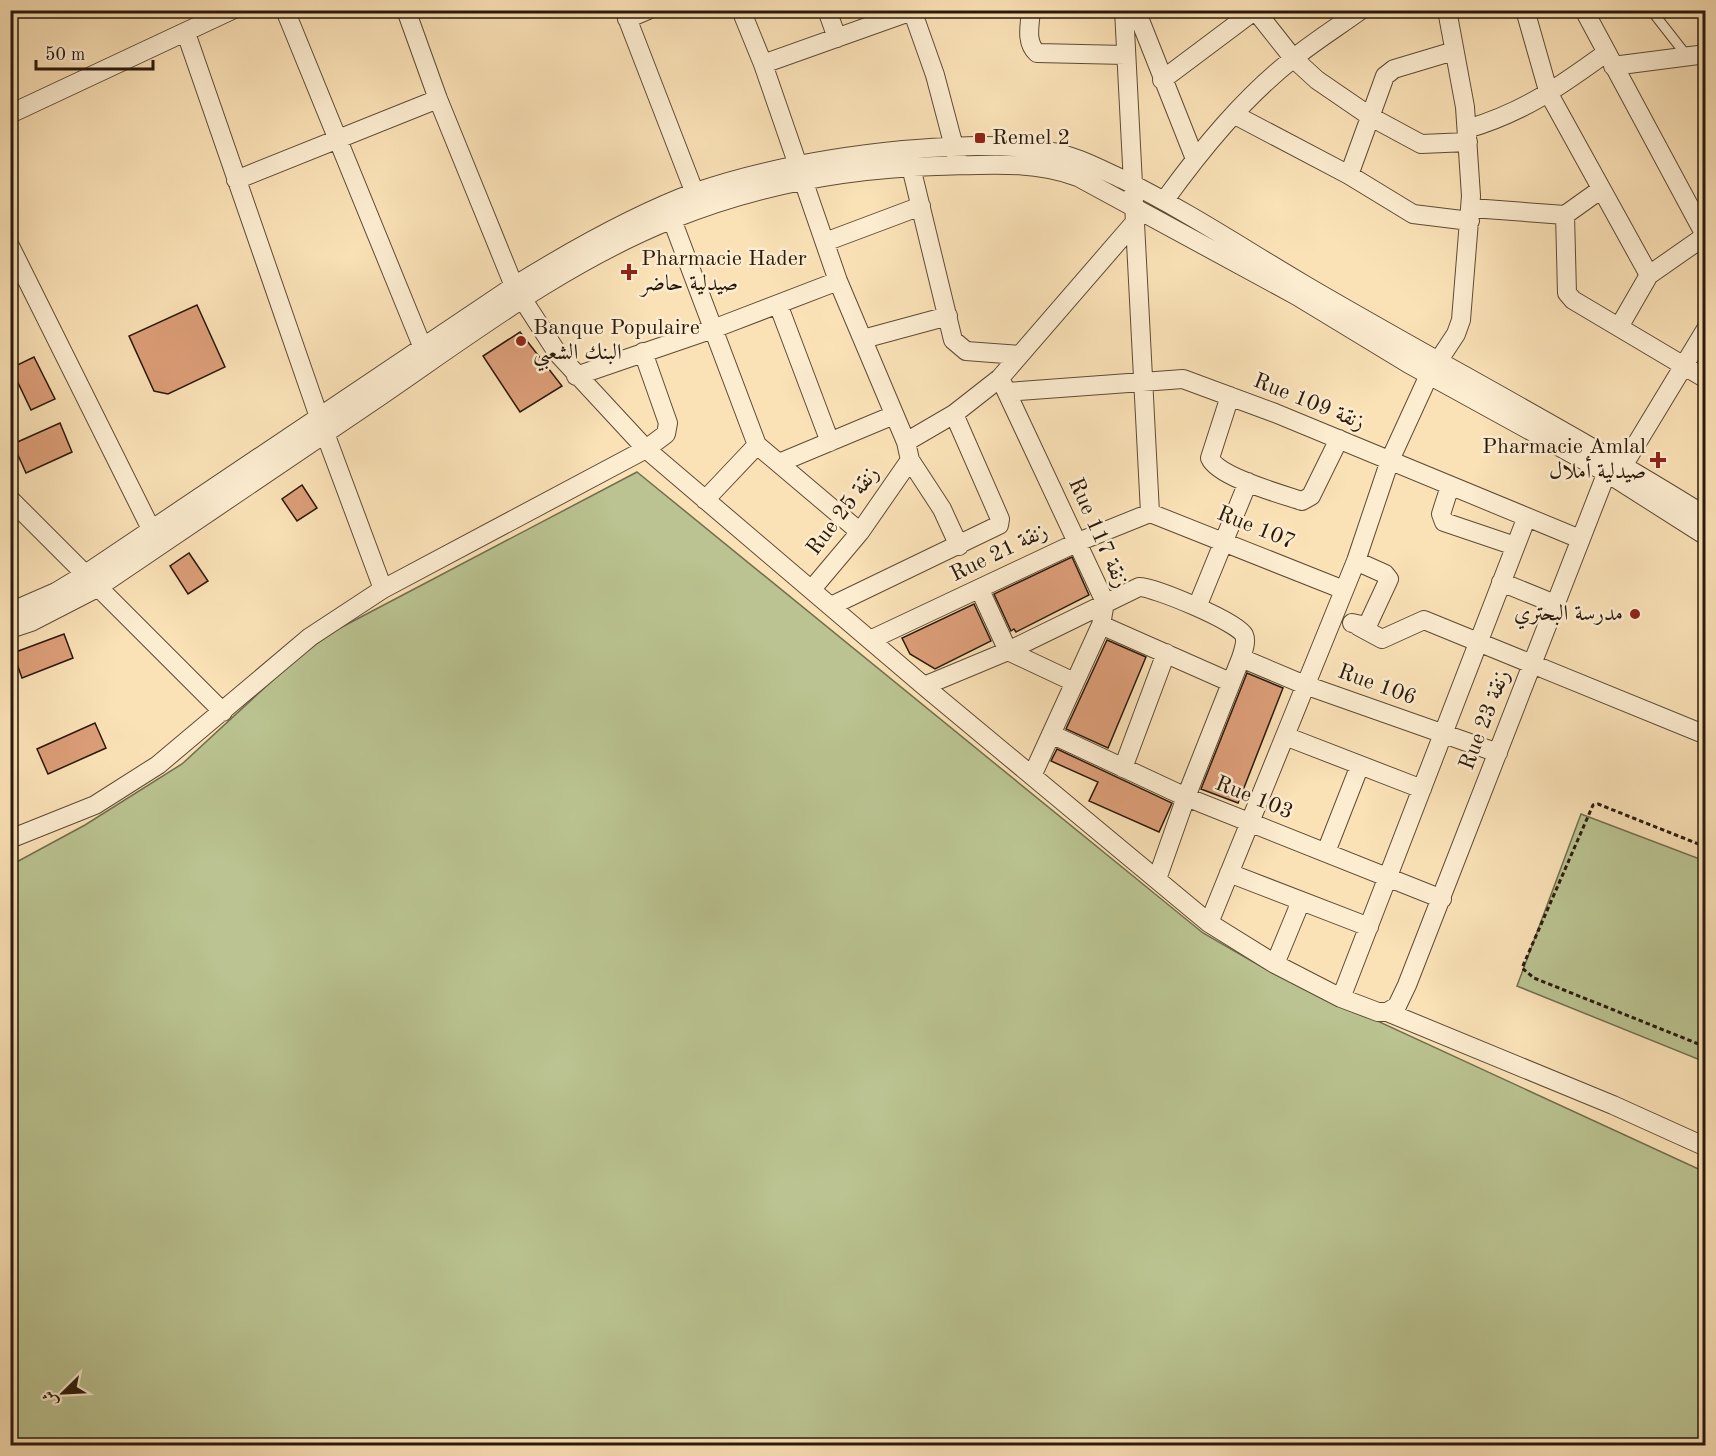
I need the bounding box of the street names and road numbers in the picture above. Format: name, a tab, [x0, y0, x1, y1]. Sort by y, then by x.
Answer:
street label: Rue 109 زنقة	[1250, 370, 1368, 435]
street label: Rue 25 زنقة	[803, 462, 884, 560]
street label: Rue 117 زنقة	[1063, 475, 1132, 592]
street label: Rue 107	[1214, 502, 1298, 554]
street label: Rue 21 زنقة	[947, 520, 1051, 587]
street label: Rue 106	[1335, 661, 1419, 709]
street label: Rue 23 زنقة	[1456, 667, 1515, 773]
street label: Rue 103	[1212, 772, 1296, 824]

